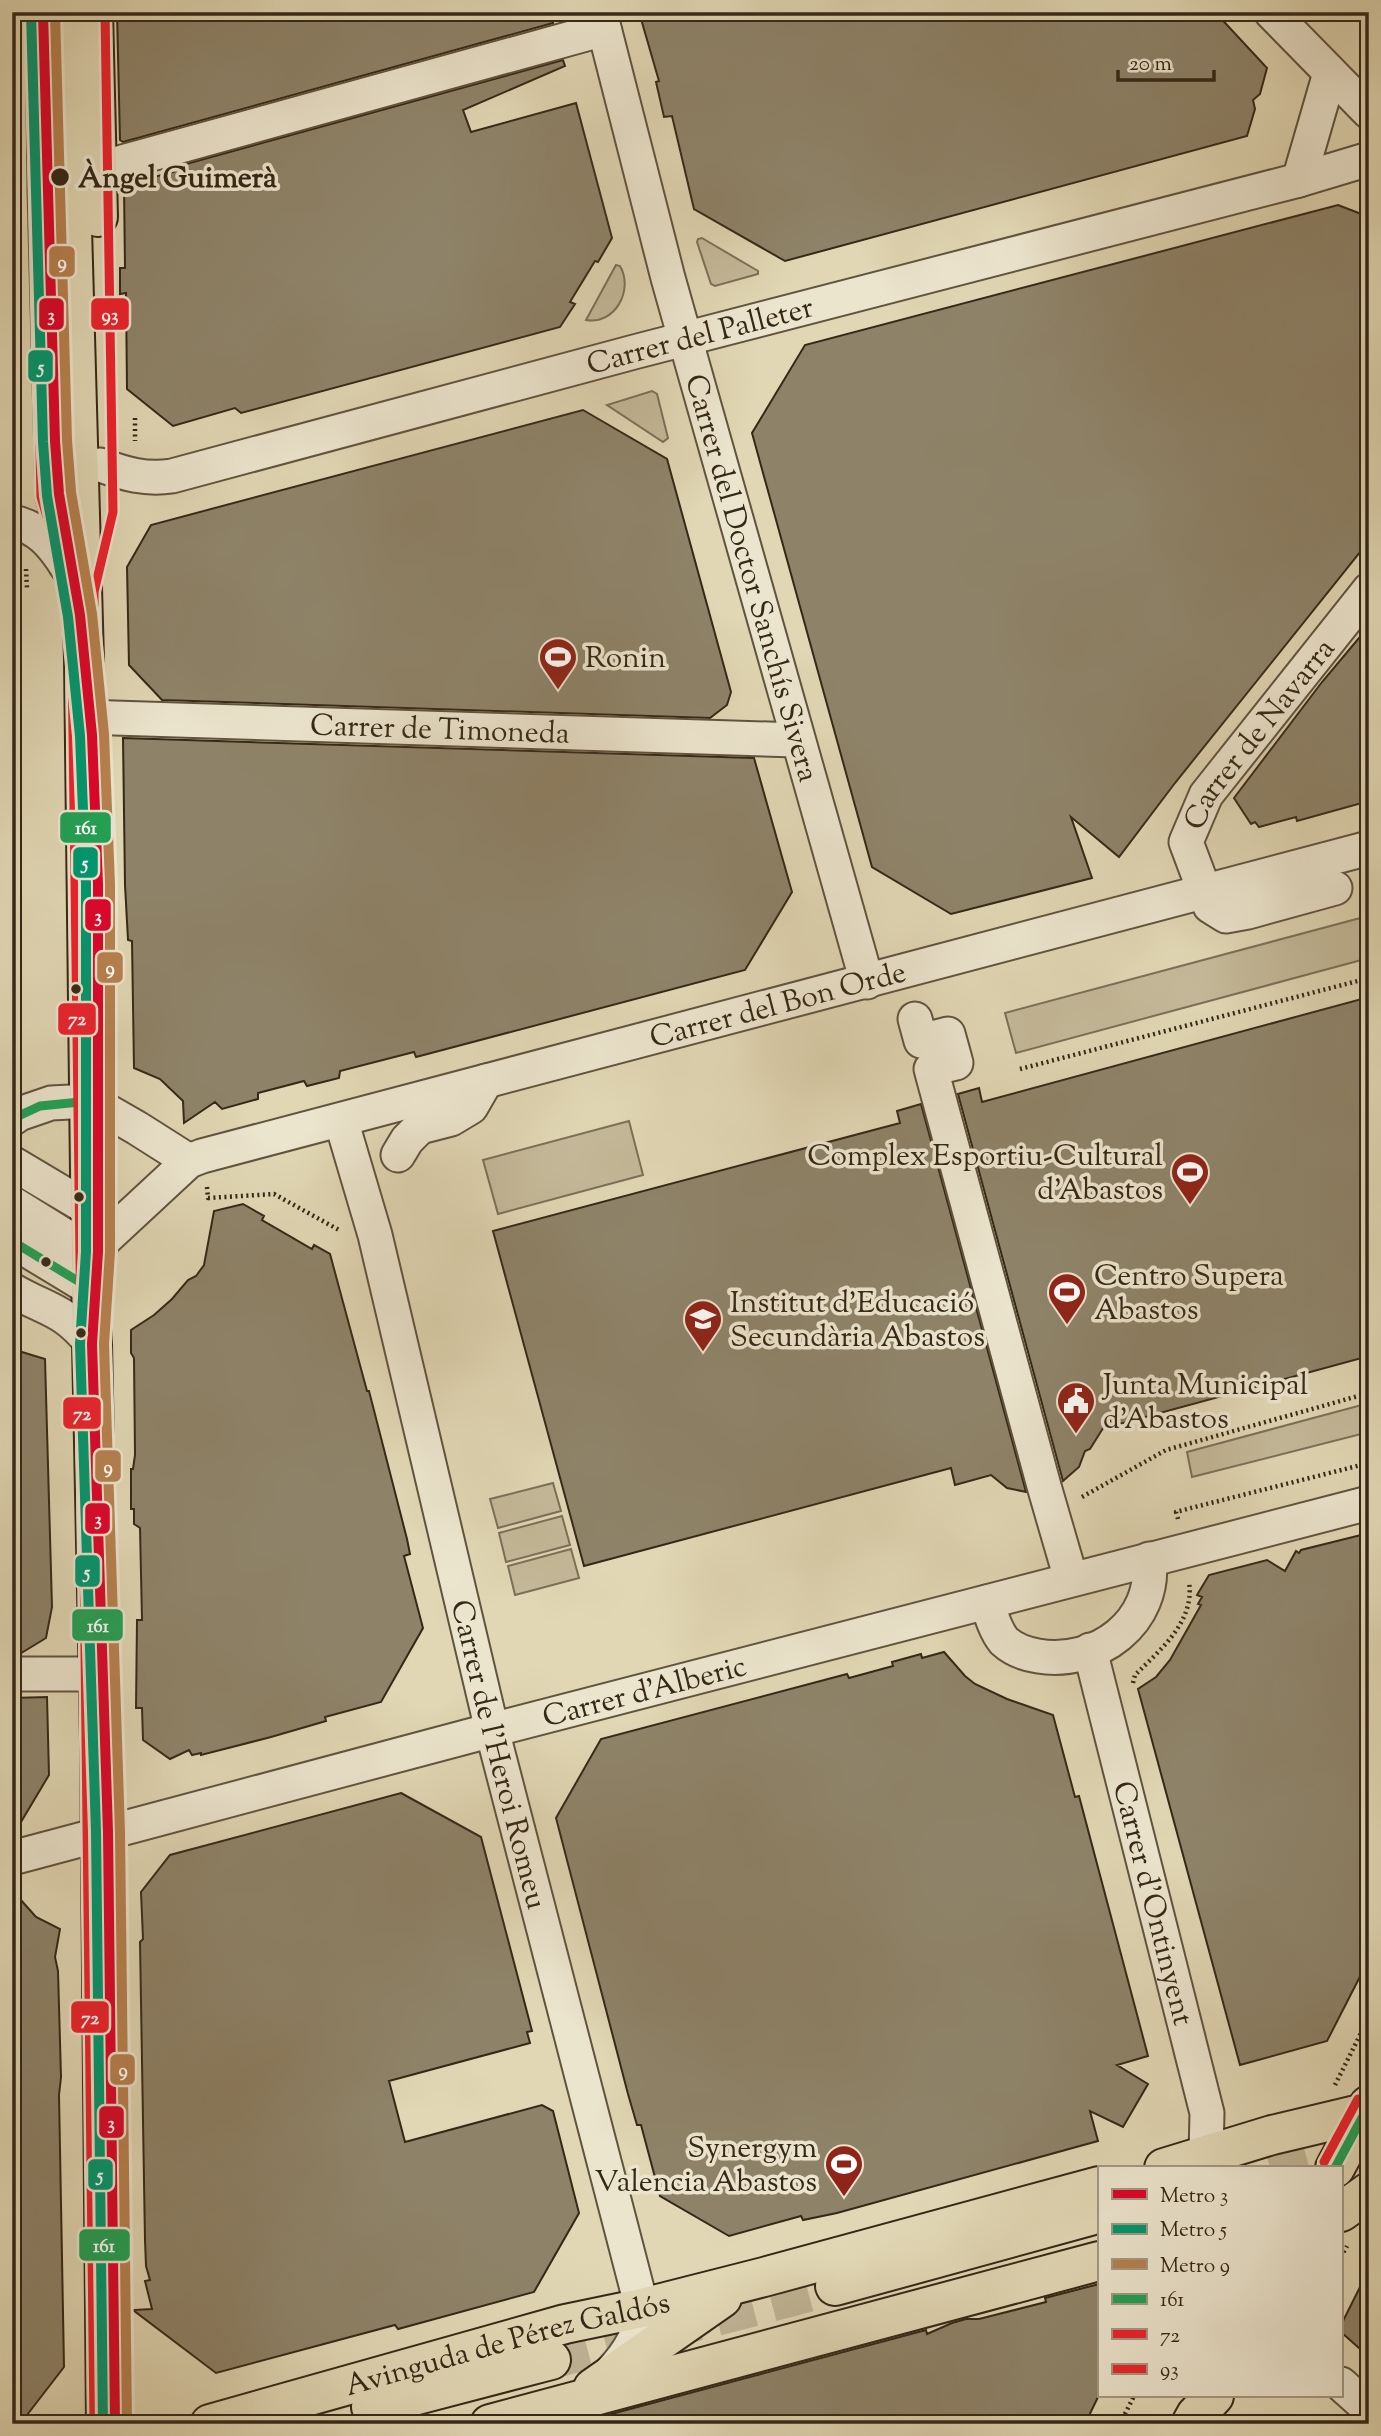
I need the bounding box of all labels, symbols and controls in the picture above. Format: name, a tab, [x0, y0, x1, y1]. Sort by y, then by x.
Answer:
scale bar	[1118, 38, 1215, 82]
text: 20 m	[1129, 50, 1172, 80]
place label: Àngel Guimerà	[78, 158, 277, 201]
marker: Àngel Guimerà	[49, 166, 71, 188]
line badge: 9	[48, 245, 76, 278]
text: 9	[57, 250, 67, 277]
street label: Carrer del Palleter	[582, 287, 818, 388]
line badge: 3	[38, 297, 65, 331]
line badge: 93	[90, 297, 130, 331]
text: 3	[47, 303, 55, 330]
text: 93	[102, 303, 119, 330]
line badge: 5	[27, 349, 54, 383]
text: 5	[36, 355, 45, 382]
street label: Carrer del Doctor Sanchís Sivera	[672, 370, 828, 787]
street label: Carrer de Navarra	[1175, 630, 1347, 837]
sports icon: Ronin	[537, 636, 579, 691]
place label: Ronin	[585, 638, 666, 681]
street label: Carrer de Timoneda	[309, 705, 570, 757]
line badge: 161	[59, 811, 112, 844]
text: 161	[75, 816, 98, 843]
line badge: 5	[72, 846, 99, 879]
text: 5	[80, 851, 89, 878]
line badge: 3	[84, 898, 112, 932]
text: 3	[94, 904, 102, 931]
line badge: 9	[96, 951, 124, 984]
street label: Carrer del Bon Orde	[645, 952, 911, 1061]
text: 9	[105, 956, 115, 983]
unlabelled marker	[69, 982, 83, 996]
line badge: 72	[57, 1002, 97, 1036]
text: 72	[68, 1007, 86, 1034]
place label: Complex Esportiu-Cultural d'Abastos	[807, 1136, 1163, 1213]
sports icon: Complex Esportiu-Cultural d'Abastos	[1169, 1151, 1211, 1206]
unlabelled marker	[72, 1190, 86, 1204]
unlabelled marker	[39, 1255, 53, 1269]
place label: Centro Supera Abastos	[1094, 1256, 1284, 1333]
sports icon: Centro Supera Abastos	[1046, 1271, 1088, 1326]
place label: Institut d'Educació Secundària Abastos	[730, 1283, 985, 1360]
school or university icon: Institut d'Educació Secundària Abastos	[682, 1298, 724, 1353]
unlabelled marker	[74, 1326, 88, 1340]
place label: Junta Municipal d'Abastos	[1101, 1365, 1308, 1442]
public building icon: Junta Municipal d'Abastos	[1055, 1380, 1097, 1435]
line badge: 72	[62, 1396, 102, 1430]
text: 72	[73, 1402, 91, 1429]
line badge: 9	[94, 1449, 122, 1483]
text: 9	[103, 1455, 113, 1482]
line badge: 3	[84, 1502, 111, 1535]
text: 3	[94, 1507, 102, 1534]
line badge: 5	[74, 1554, 101, 1588]
text: 5	[82, 1560, 91, 1587]
street label: Carrer de l'Heroi Romeu	[438, 1596, 557, 1914]
line badge: 161	[71, 1608, 124, 1642]
text: 161	[87, 1614, 110, 1641]
street label: Carrer d'Alberic	[538, 1646, 751, 1740]
street label: Carrer d'Ontinyent	[1100, 1777, 1203, 2030]
line badge: 72	[70, 2000, 110, 2034]
text: 72	[81, 2006, 99, 2033]
line badge: 9	[109, 2053, 136, 2086]
text: 9	[118, 2058, 128, 2085]
line badge: 3	[98, 2105, 125, 2139]
text: 3	[107, 2111, 115, 2138]
place label: Synergym Valencia Abastos	[594, 2128, 817, 2205]
sports icon: Synergym Valencia Abastos	[823, 2143, 865, 2198]
line badge: 5	[87, 2158, 114, 2191]
text: 5	[95, 2163, 104, 2190]
legend	[1098, 2166, 1342, 2398]
text: Metro 3	[1160, 2182, 1228, 2212]
text: Metro 5	[1160, 2216, 1227, 2246]
line badge: 161	[78, 2228, 131, 2262]
text: 161	[93, 2234, 116, 2261]
text: Metro 9	[1160, 2252, 1230, 2282]
street label: Avinguda de Pérez Galdós	[340, 2283, 675, 2409]
text: 161	[1160, 2286, 1185, 2316]
text: 72	[1160, 2322, 1180, 2352]
text: 93	[1160, 2356, 1179, 2386]

